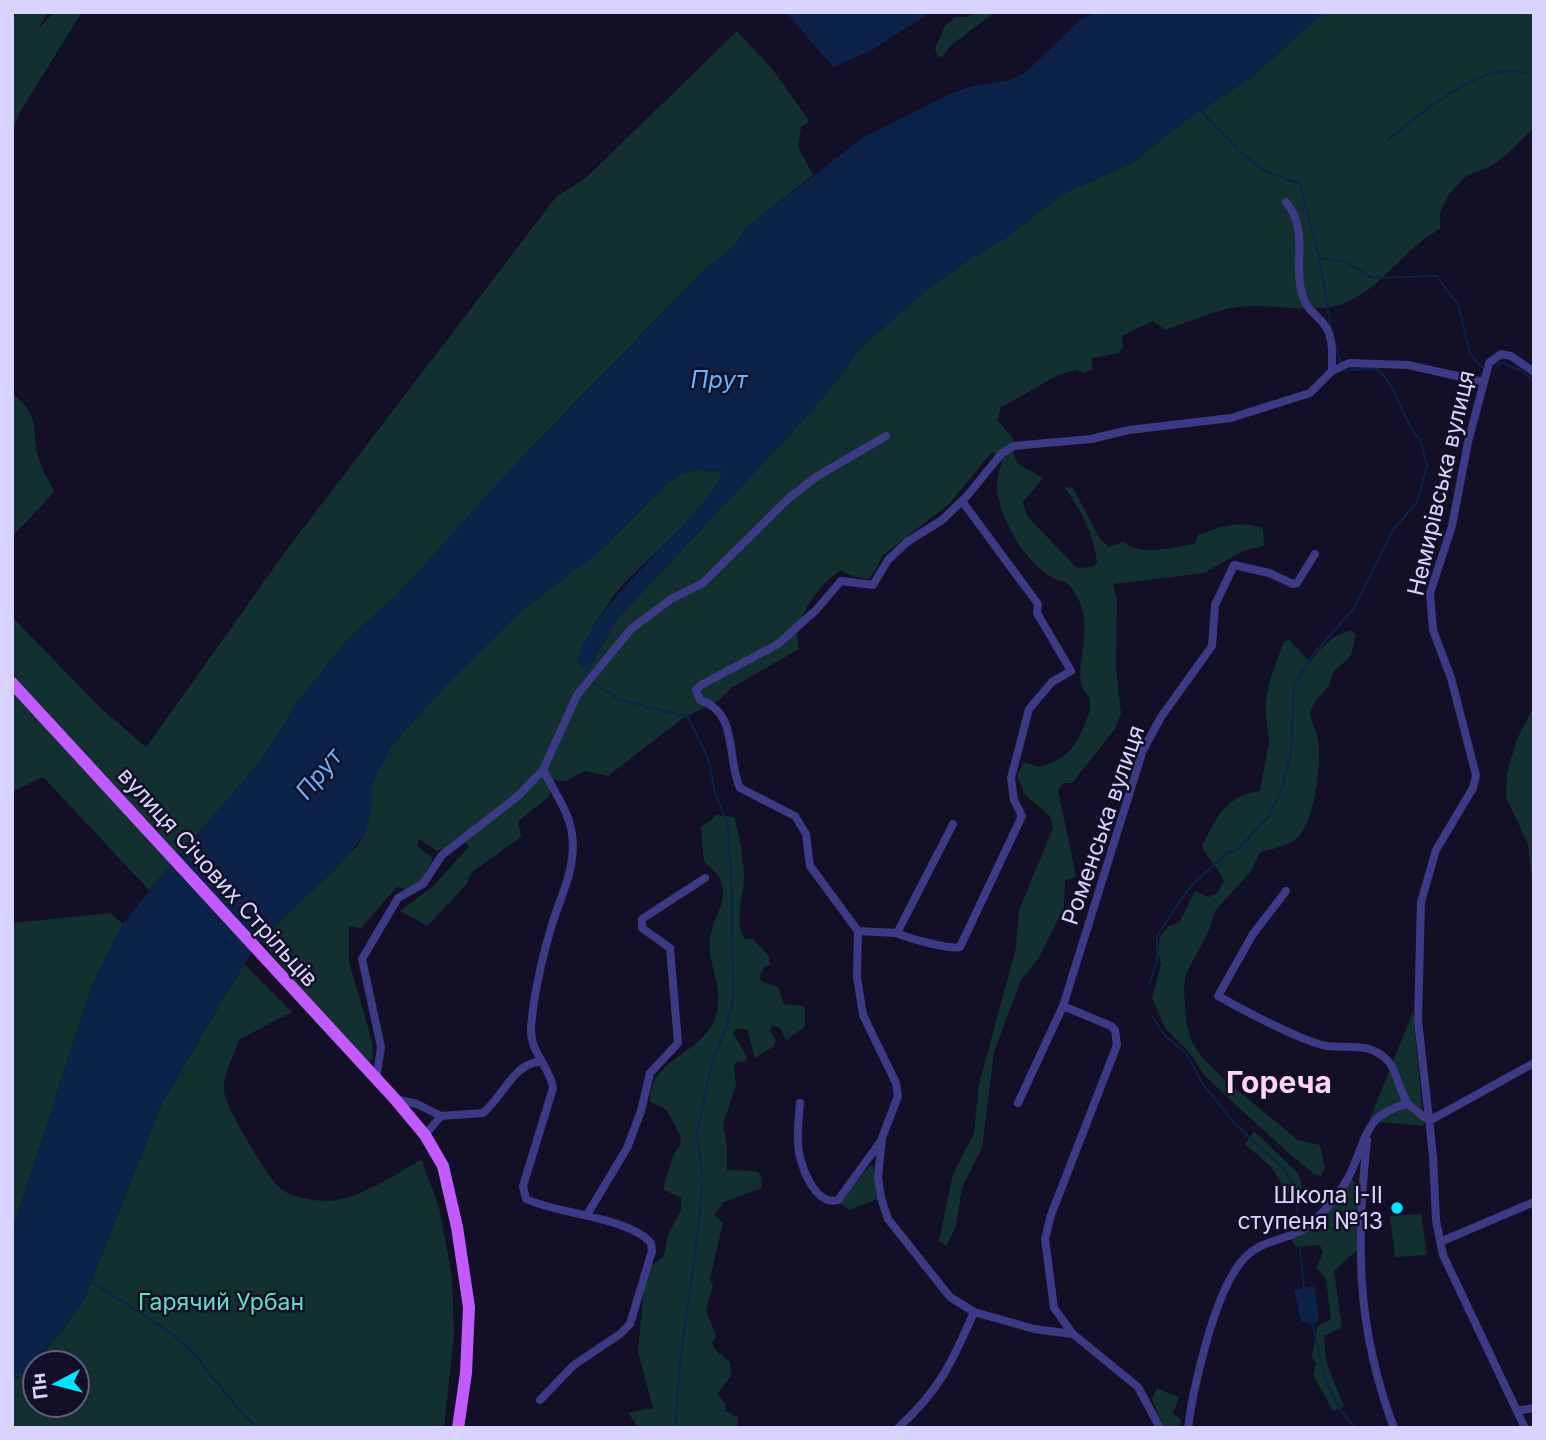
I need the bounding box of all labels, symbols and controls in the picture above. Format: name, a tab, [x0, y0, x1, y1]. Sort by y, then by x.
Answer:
water label: Прут	[690, 365, 749, 394]
street label: Немирівська вулиця	[1401, 368, 1481, 598]
street label: Роменська вулиця	[1056, 722, 1150, 928]
water label: Прут	[289, 741, 349, 805]
street label: вулиця Січових Стрільців	[112, 762, 324, 992]
district label: Гореча	[1226, 1064, 1332, 1100]
place label: Школа I-II ступеня №13	[1237, 1181, 1383, 1235]
marker: Школа I-II ступеня №13	[1389, 1200, 1405, 1216]
park label: Гарячий Урбан	[138, 1288, 304, 1316]
north arrow	[21, 1349, 91, 1419]
text: Пн	[27, 1372, 53, 1400]

